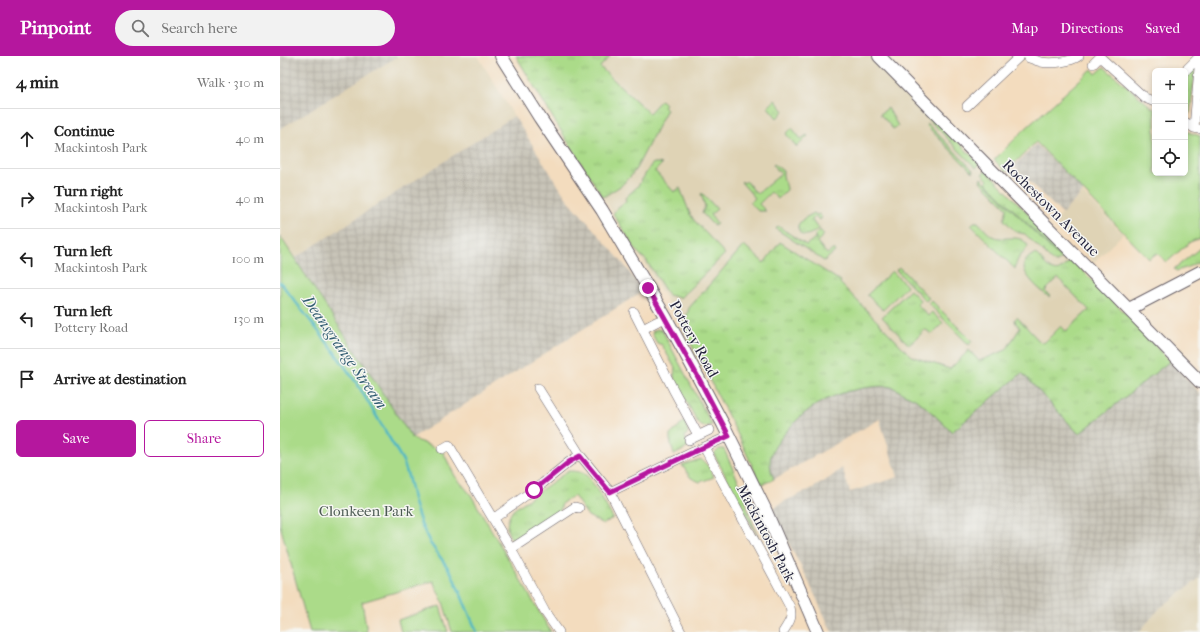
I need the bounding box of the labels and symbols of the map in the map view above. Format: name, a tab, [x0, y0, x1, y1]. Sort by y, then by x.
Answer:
street label: Rochestown Avenue	[999, 156, 1104, 261]
route end	[639, 279, 657, 297]
water label: Deansgrange Stream	[298, 291, 391, 413]
street label: Pottery Road	[665, 297, 723, 381]
route start	[525, 481, 543, 499]
street label: Mackintosh Park	[733, 481, 799, 585]
park label: Clonkeen Park	[319, 502, 413, 520]

